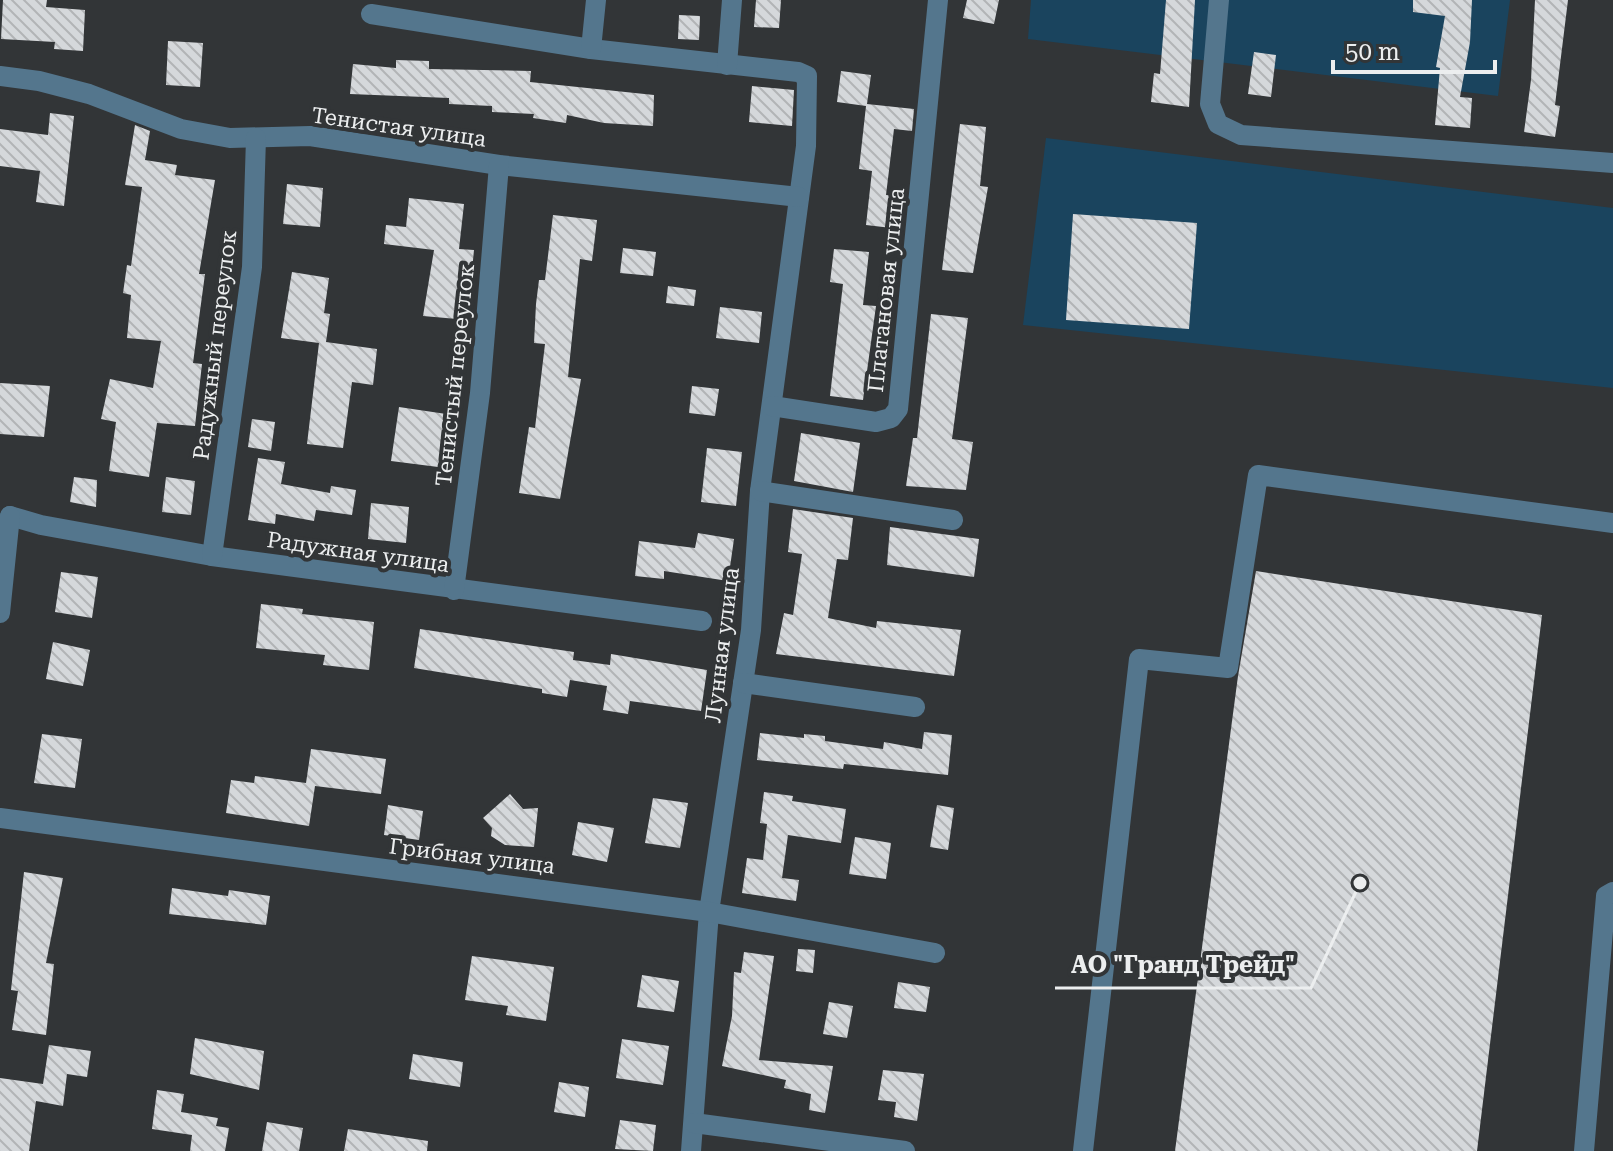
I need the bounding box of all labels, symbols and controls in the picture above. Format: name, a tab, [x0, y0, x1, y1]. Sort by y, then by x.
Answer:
scale bar	[1333, 24, 1495, 74]
text: 50 m	[1345, 38, 1400, 66]
street label: Тенистая улица	[310, 102, 488, 152]
street label: Платановая улица	[863, 186, 909, 393]
street label: Радужный переулок	[188, 229, 242, 461]
street label: Тенистый переулок	[431, 262, 479, 488]
street label: Радужная улица	[265, 527, 451, 577]
street label: Лунная улица	[700, 566, 744, 724]
street label: Грибная улица	[388, 833, 556, 879]
callout: АО "Гранд Трейд"	[1055, 940, 1311, 988]
text: АО "Гранд Трейд"	[1071, 951, 1295, 979]

